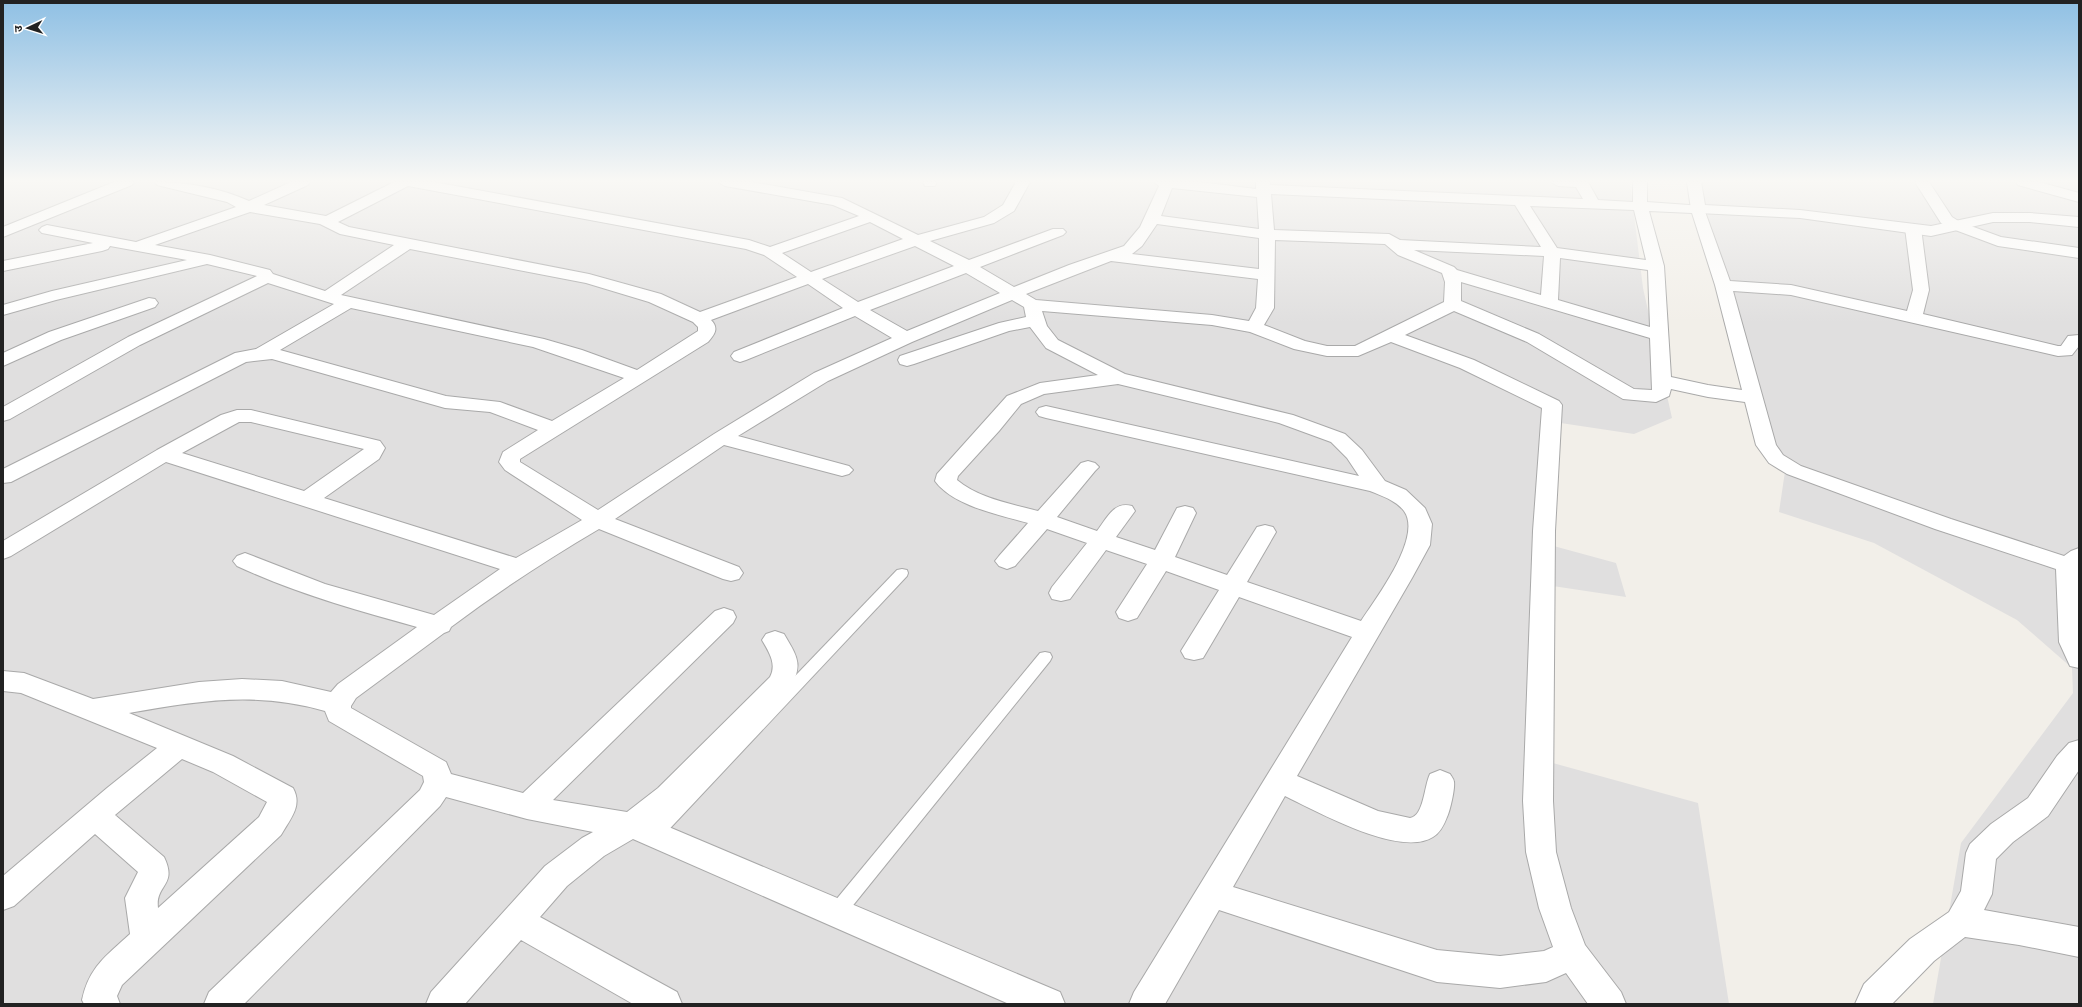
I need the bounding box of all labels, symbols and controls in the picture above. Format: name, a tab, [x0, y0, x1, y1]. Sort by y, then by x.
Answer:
north arrow	[8, 8, 48, 48]
text: उ	[12, 24, 25, 32]

